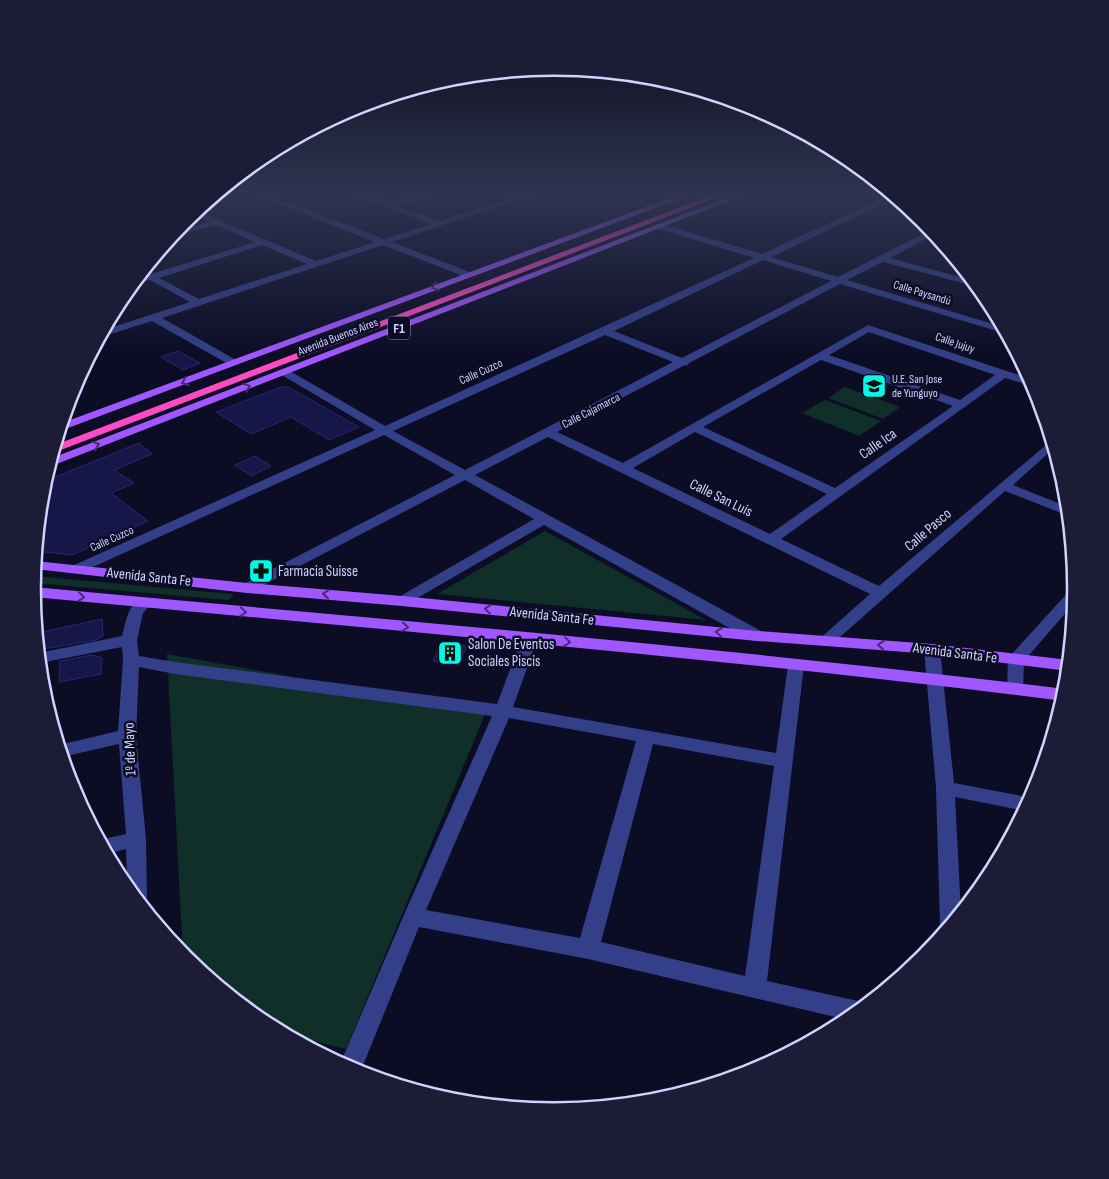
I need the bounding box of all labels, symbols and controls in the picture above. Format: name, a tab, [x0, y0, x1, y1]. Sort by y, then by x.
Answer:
street label: Calle Paysandú	[891, 277, 953, 309]
one-way arrow	[431, 281, 440, 291]
street label: Avenida Buenos Aires	[295, 315, 380, 360]
road number: F1	[388, 316, 410, 339]
street label: Calle Jujuy	[933, 329, 977, 357]
street label: Calle Cuzco	[457, 356, 505, 388]
place label: U.E. San Jose de Yunguyo	[892, 372, 943, 401]
school or university icon: U.E. San Jose de Yunguyo	[861, 373, 887, 399]
one-way arrow	[181, 376, 189, 386]
one-way arrow	[242, 382, 251, 393]
street label: Calle Cajamarca	[559, 390, 623, 432]
street label: Calle Ica	[856, 424, 901, 464]
one-way arrow	[91, 441, 99, 451]
street label: Calle San Luis	[686, 475, 756, 521]
street label: Calle Pasco	[901, 504, 955, 556]
street label: Calle Cuzco	[88, 523, 136, 555]
pharmacy icon: Farmacia Suisse	[248, 558, 274, 584]
place label: Farmacia Suisse	[278, 562, 358, 581]
street label: Avenida Santa Fe	[105, 563, 192, 591]
one-way arrow	[322, 589, 330, 600]
one-way arrow	[78, 591, 86, 602]
street label: Avenida Santa Fe	[508, 602, 595, 630]
one-way arrow	[484, 604, 492, 615]
one-way arrow	[239, 607, 247, 618]
one-way arrow	[401, 621, 409, 632]
one-way arrow	[715, 627, 723, 638]
place label: Salon De Eventos Sociales Piscis	[468, 635, 554, 671]
one-way arrow	[563, 636, 571, 647]
street label: Avenida Santa Fe	[911, 638, 998, 668]
building icon: Salon De Eventos Sociales Piscis	[437, 640, 463, 666]
one-way arrow	[877, 640, 885, 651]
street label: 1º de Mayo	[120, 722, 140, 776]

